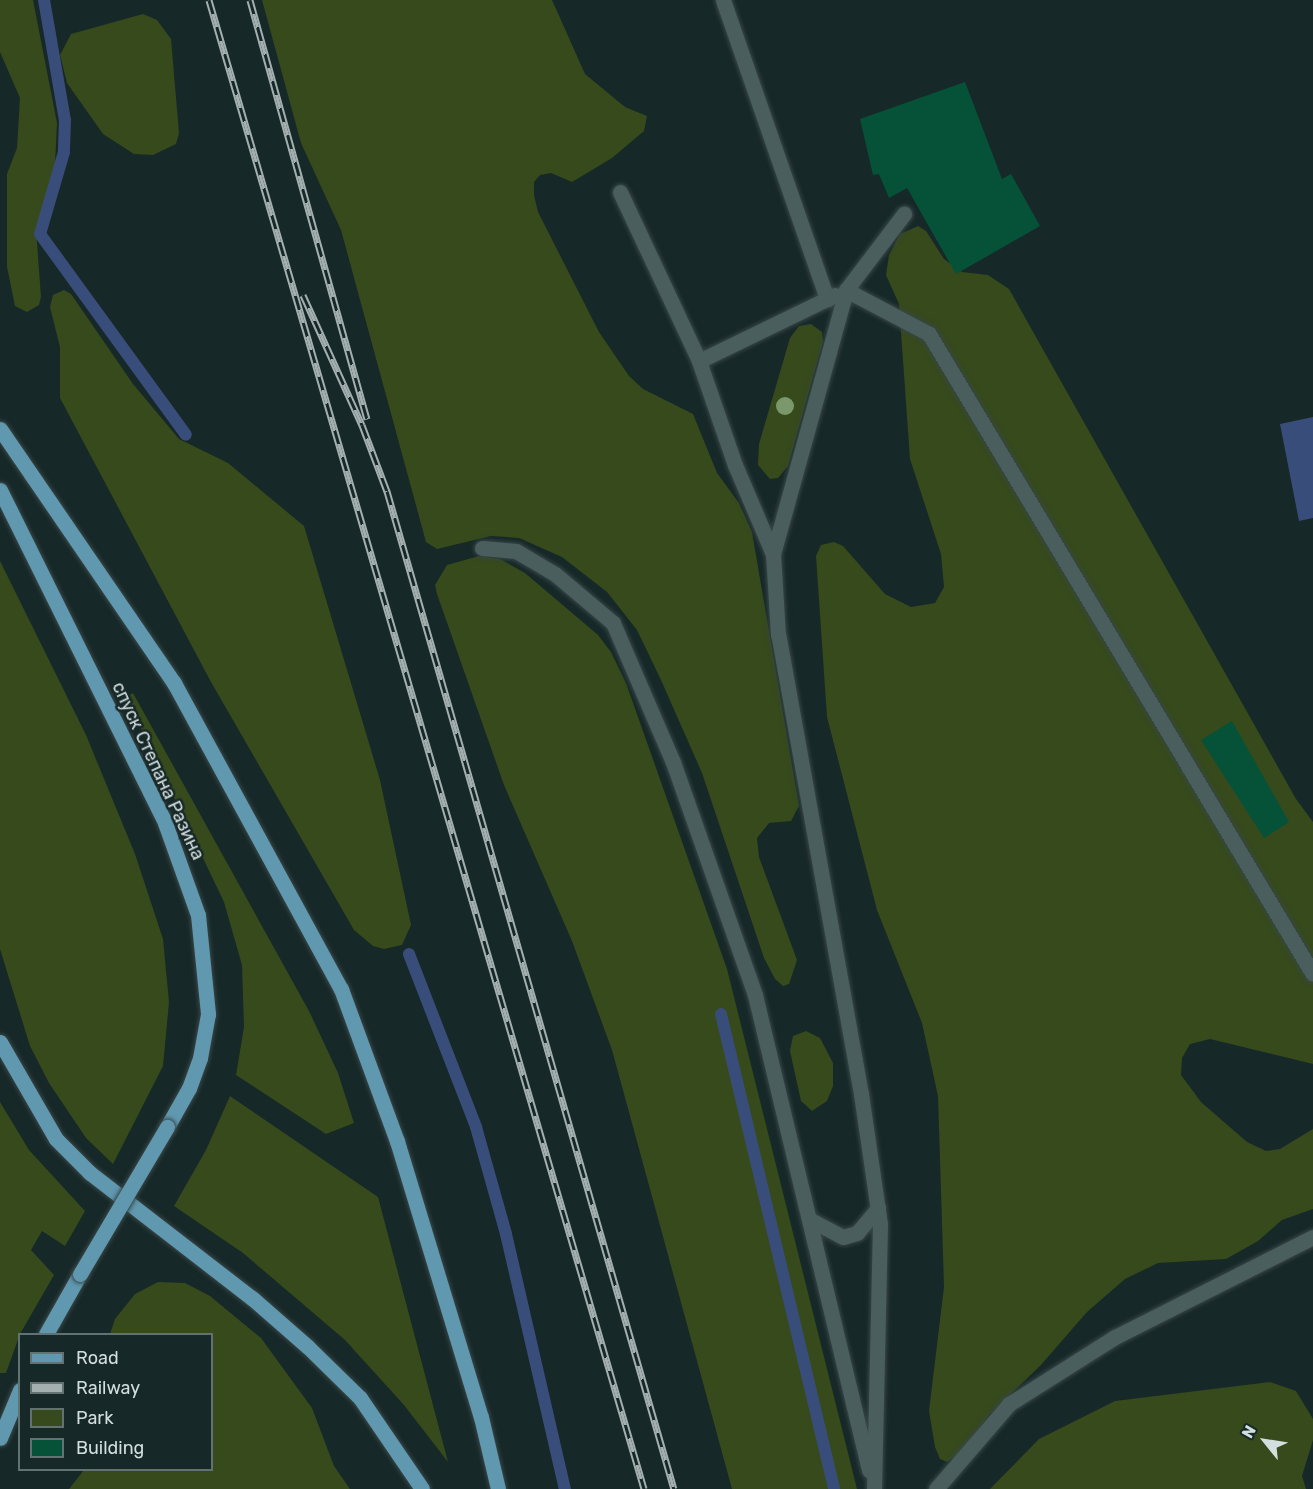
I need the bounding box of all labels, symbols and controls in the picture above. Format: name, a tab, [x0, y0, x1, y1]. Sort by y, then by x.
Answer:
street label: спуск Степана Разина	[107, 679, 209, 863]
legend	[18, 1333, 213, 1471]
text: Road	[76, 1347, 119, 1369]
text: Railway	[76, 1377, 140, 1399]
text: Park	[76, 1407, 113, 1429]
north arrow	[1235, 1411, 1295, 1471]
text: N	[1238, 1422, 1260, 1441]
text: Building	[76, 1437, 144, 1459]

